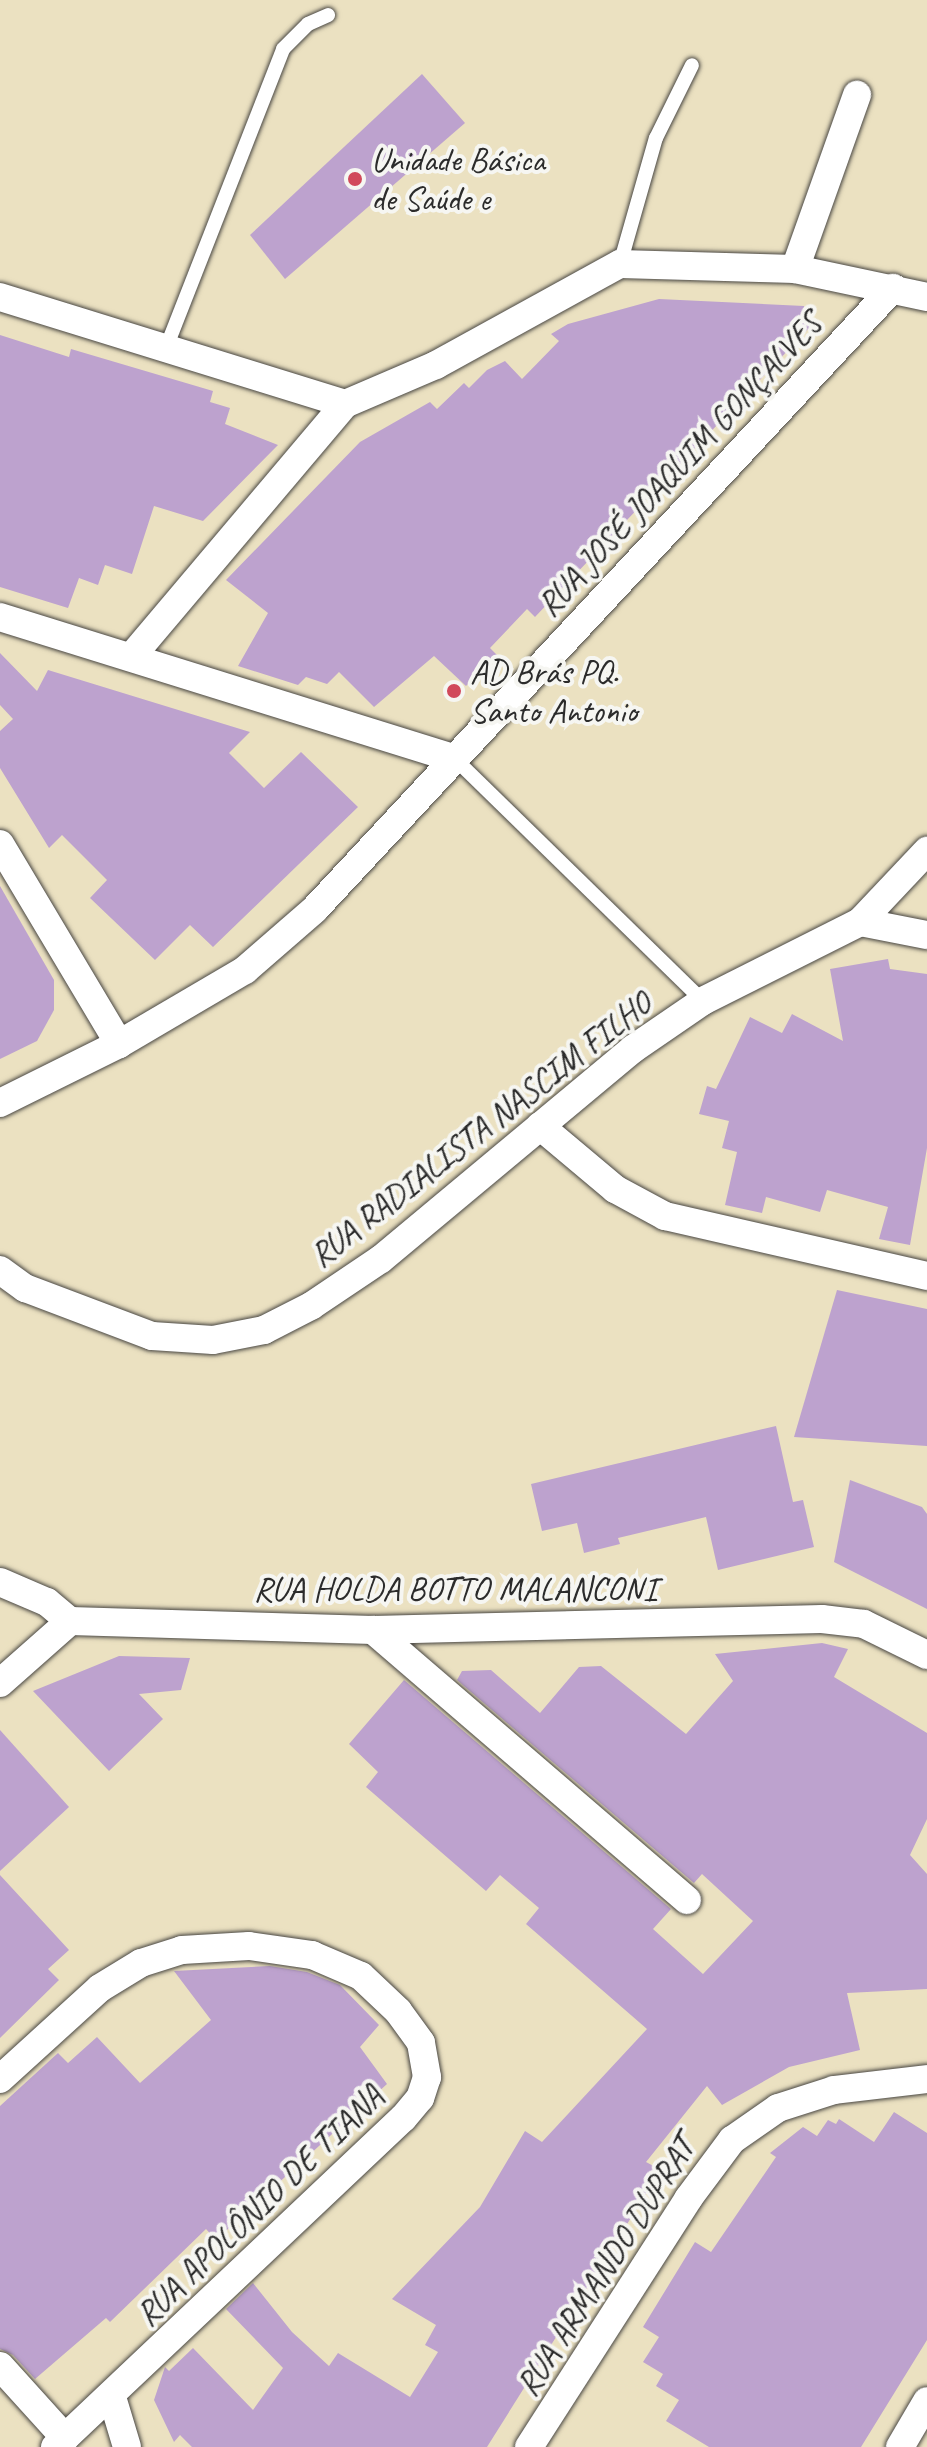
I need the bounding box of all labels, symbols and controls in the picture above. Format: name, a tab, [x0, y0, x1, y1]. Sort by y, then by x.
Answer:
place label: Unidade Básica de Saúde e	[371, 139, 545, 218]
marker: Unidade Básica de Saúde e	[346, 170, 364, 188]
street label: RUA JOSÉ JOAQUIM GONÇALVES	[528, 304, 830, 624]
place label: AD Brás PQ. Santo Antonio	[470, 651, 637, 730]
marker: AD Brás PQ. Santo Antonio	[445, 682, 463, 700]
street label: RUA RADIALISTA NASCIM FILHO	[301, 983, 659, 1275]
street label: RUA HOLDA BOTTO MALANCONI	[256, 1569, 654, 1609]
street label: RUA APOLÔNIO DE TIANA	[127, 2077, 391, 2333]
street label: RUA ARMANDO DUPRAT	[506, 2129, 704, 2403]

